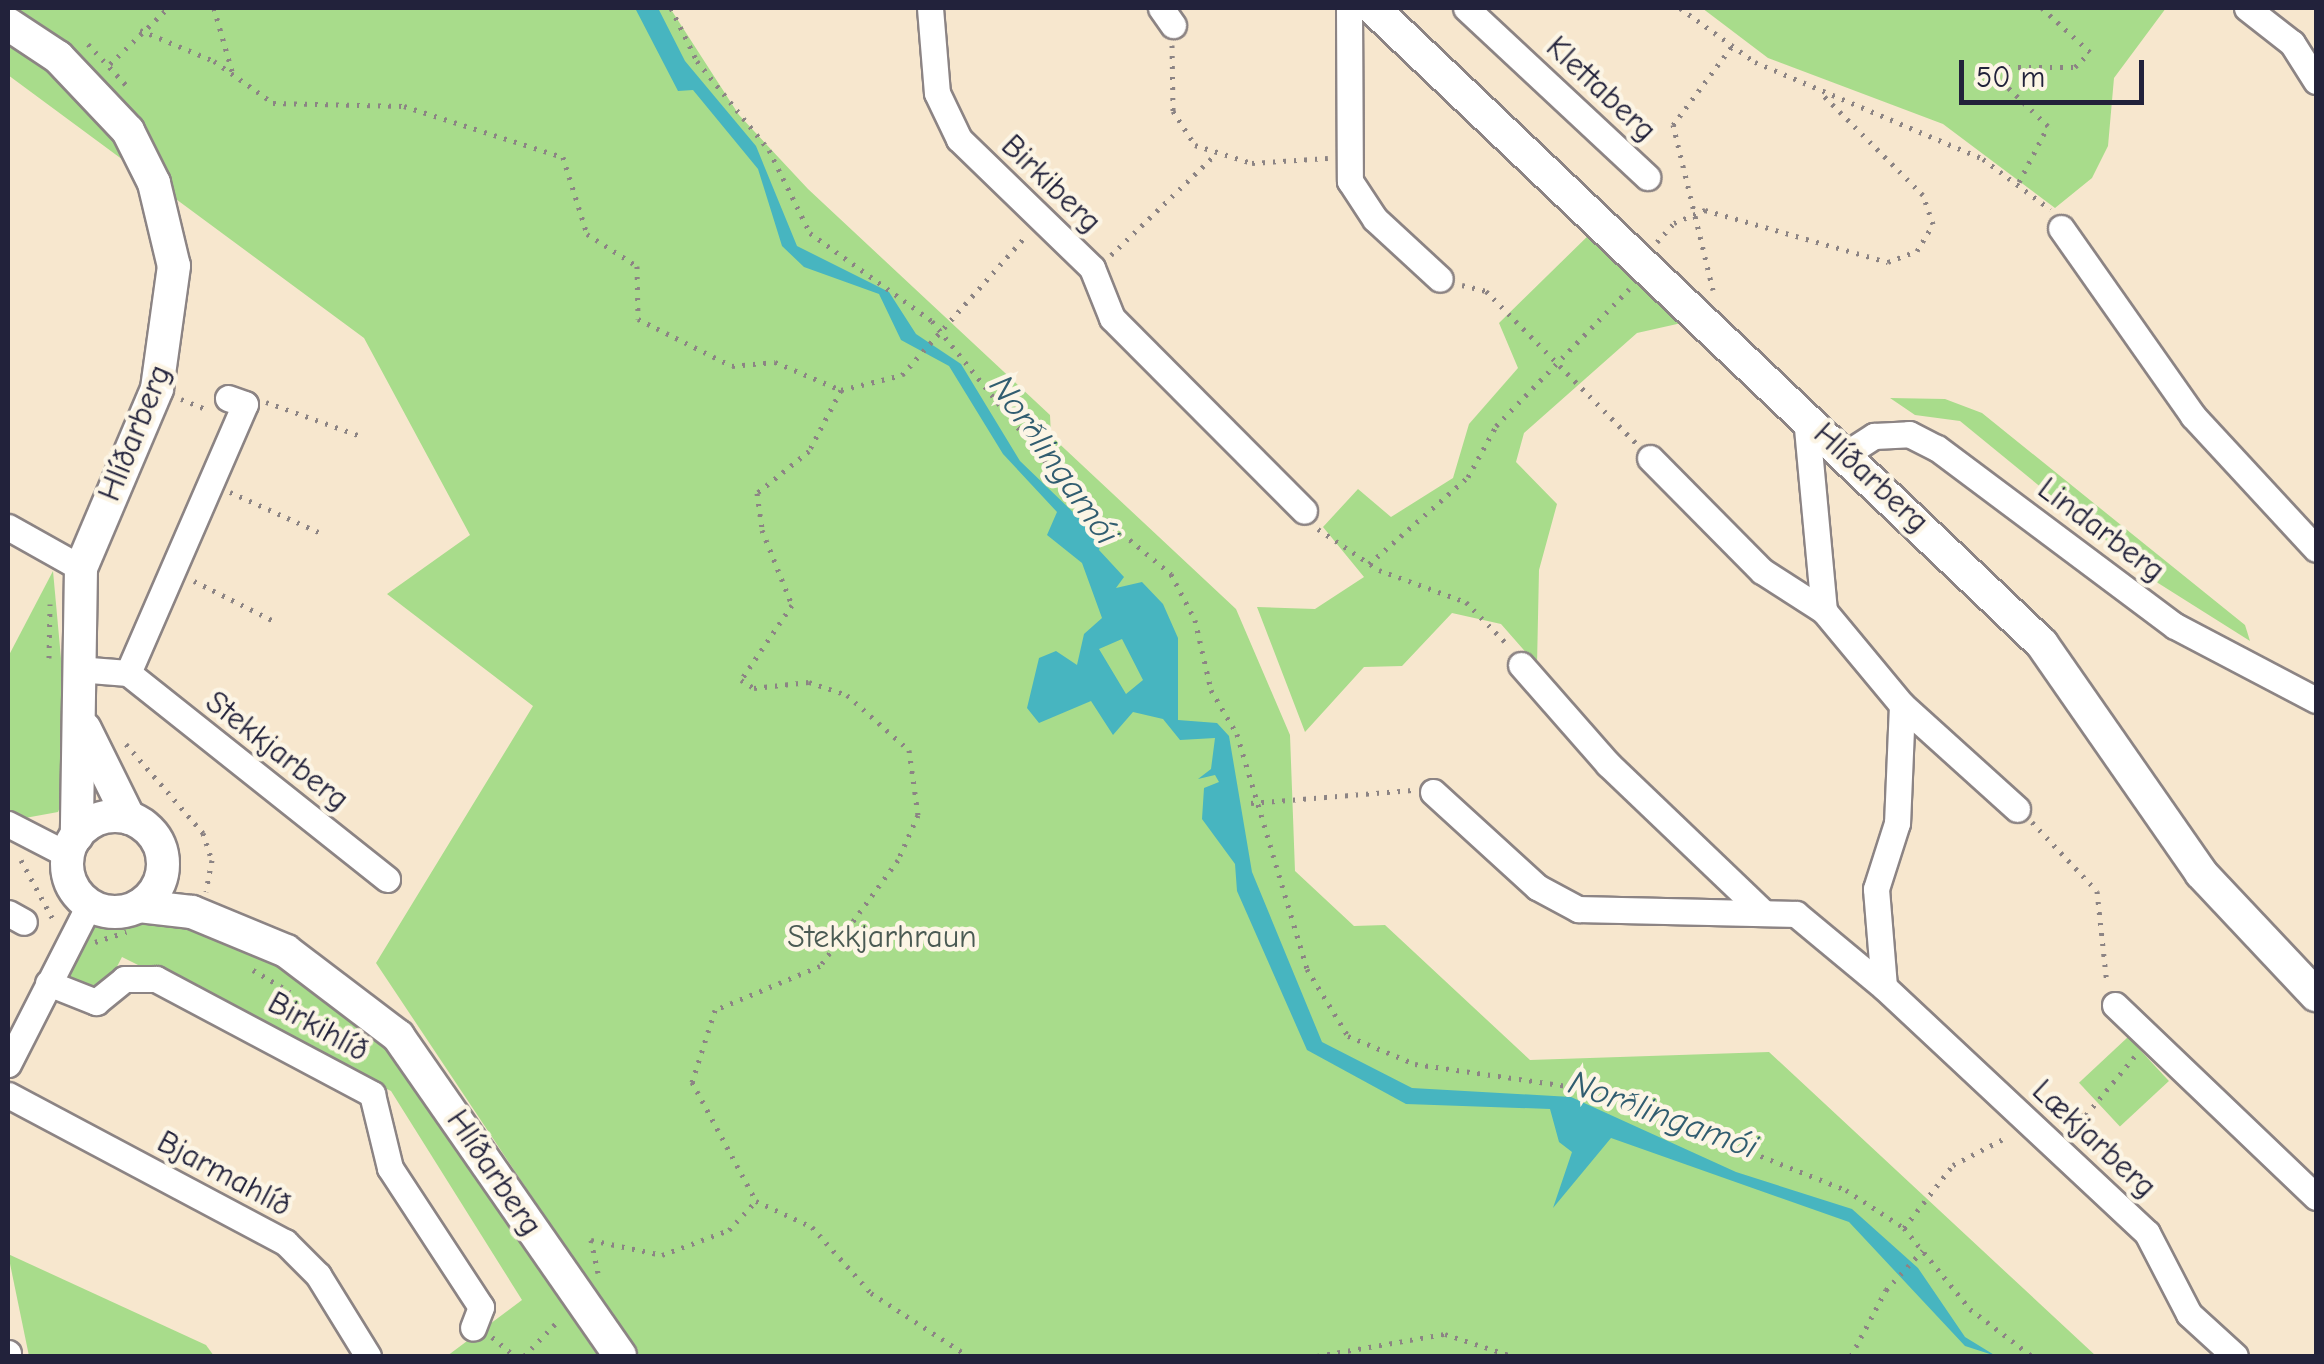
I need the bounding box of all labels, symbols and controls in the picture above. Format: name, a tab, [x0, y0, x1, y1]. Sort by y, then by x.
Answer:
street label: Klettaberg	[1538, 28, 1664, 150]
scale bar	[1964, 40, 2149, 102]
text: 50 m	[1976, 60, 2045, 95]
street label: Birkiberg	[993, 127, 1109, 241]
street label: Hlíðarberg	[90, 359, 180, 507]
water label: Norðlingamói	[980, 367, 1128, 553]
street label: Hlíðarberg	[1805, 415, 1937, 541]
street label: Lindarberg	[2030, 470, 2172, 590]
street label: Stekkjarberg	[198, 683, 356, 819]
park label: Stekkjarhraun	[787, 918, 977, 956]
street label: Birkihlíð	[261, 984, 375, 1070]
water label: Norðlingamói	[1563, 1061, 1763, 1169]
street label: Lækjarberg	[2024, 1072, 2164, 1206]
street label: Hlíðarberg	[438, 1103, 550, 1243]
street label: Bjarmahlíð	[150, 1123, 298, 1225]

